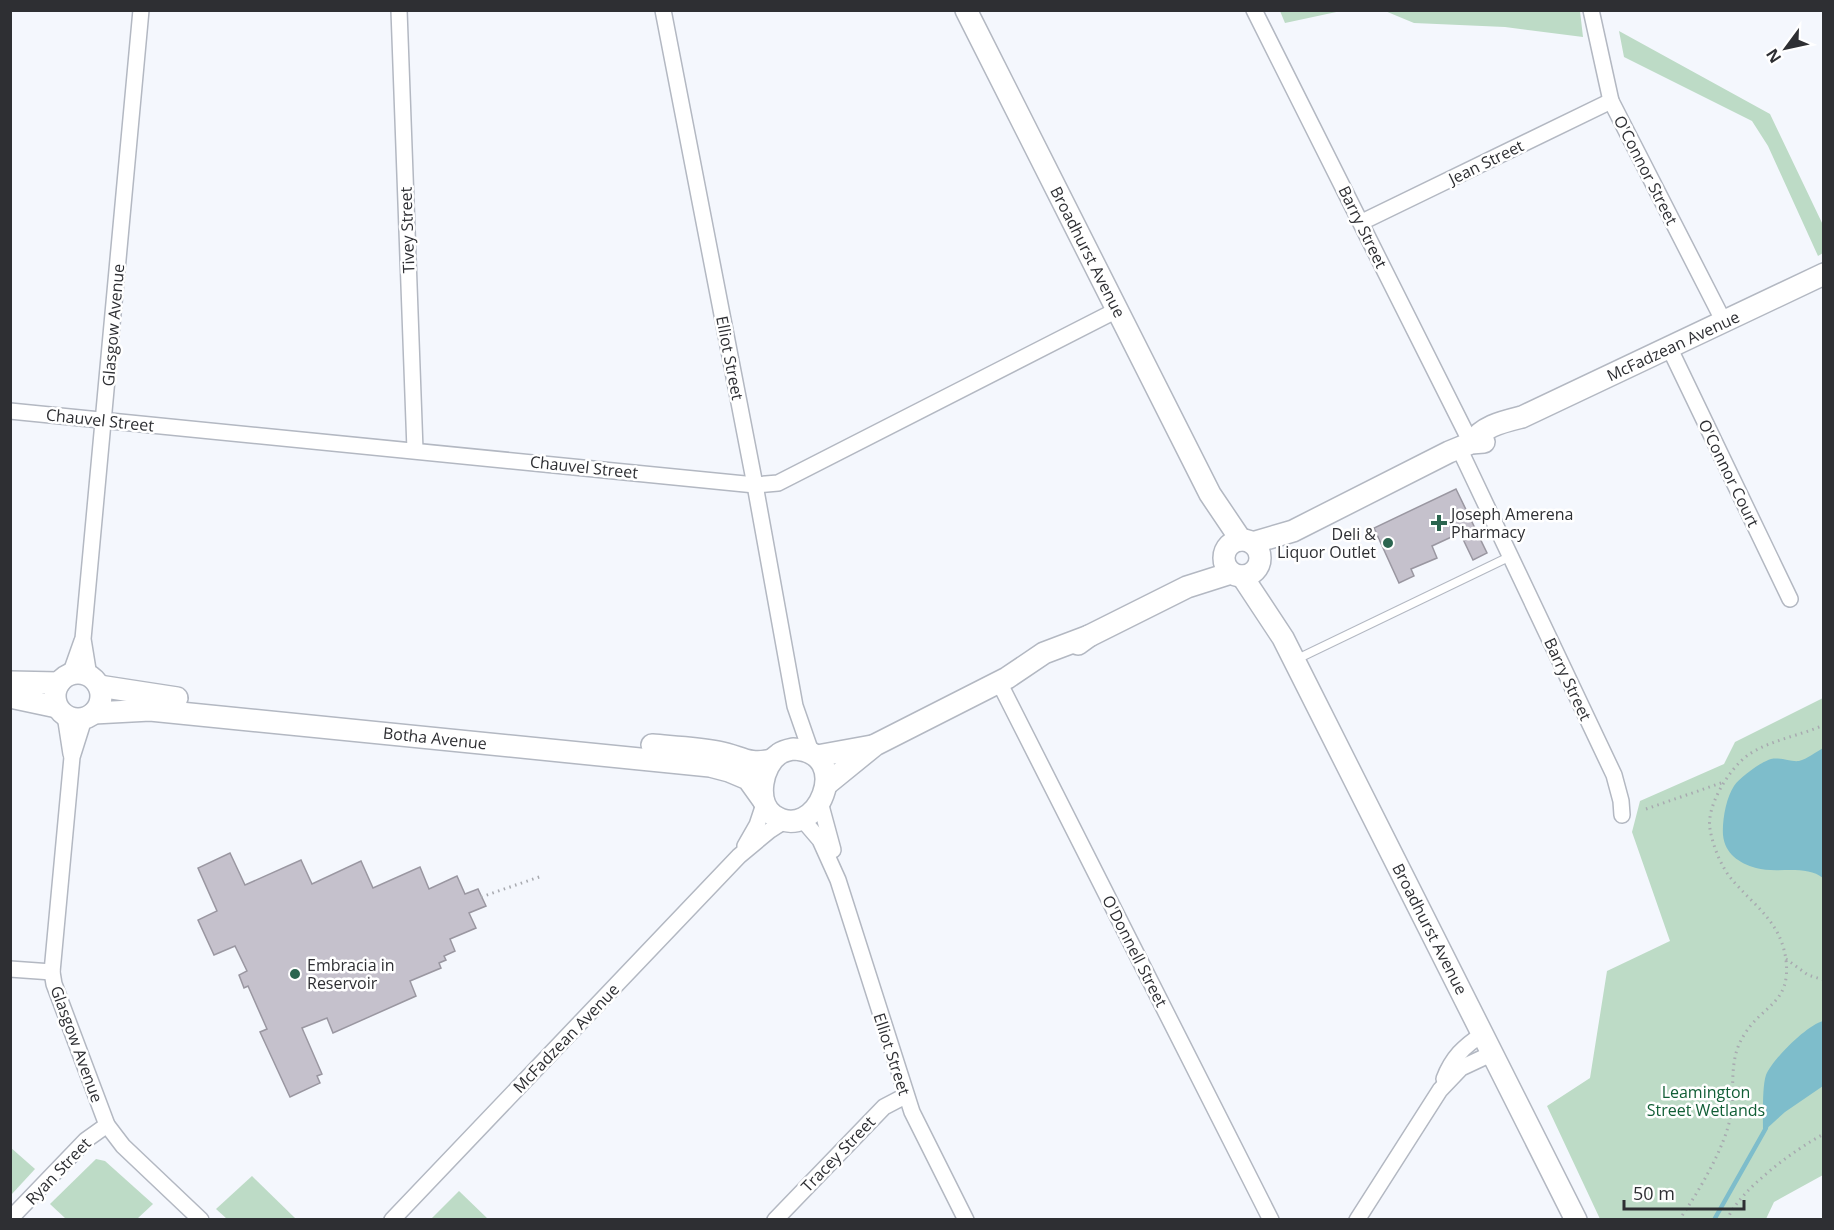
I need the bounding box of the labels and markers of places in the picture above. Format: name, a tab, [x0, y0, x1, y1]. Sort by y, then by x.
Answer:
place label: Joseph Amerena Pharmacy	[1449, 503, 1573, 543]
marker: Joseph Amerena Pharmacy	[1432, 516, 1446, 530]
place label: Deli & Liquor Outlet	[1277, 523, 1376, 563]
marker: Deli & Liquor Outlet	[1381, 536, 1395, 550]
place label: Embracia in Reservoir	[307, 954, 395, 994]
marker: Embracia in Reservoir	[288, 967, 302, 981]

